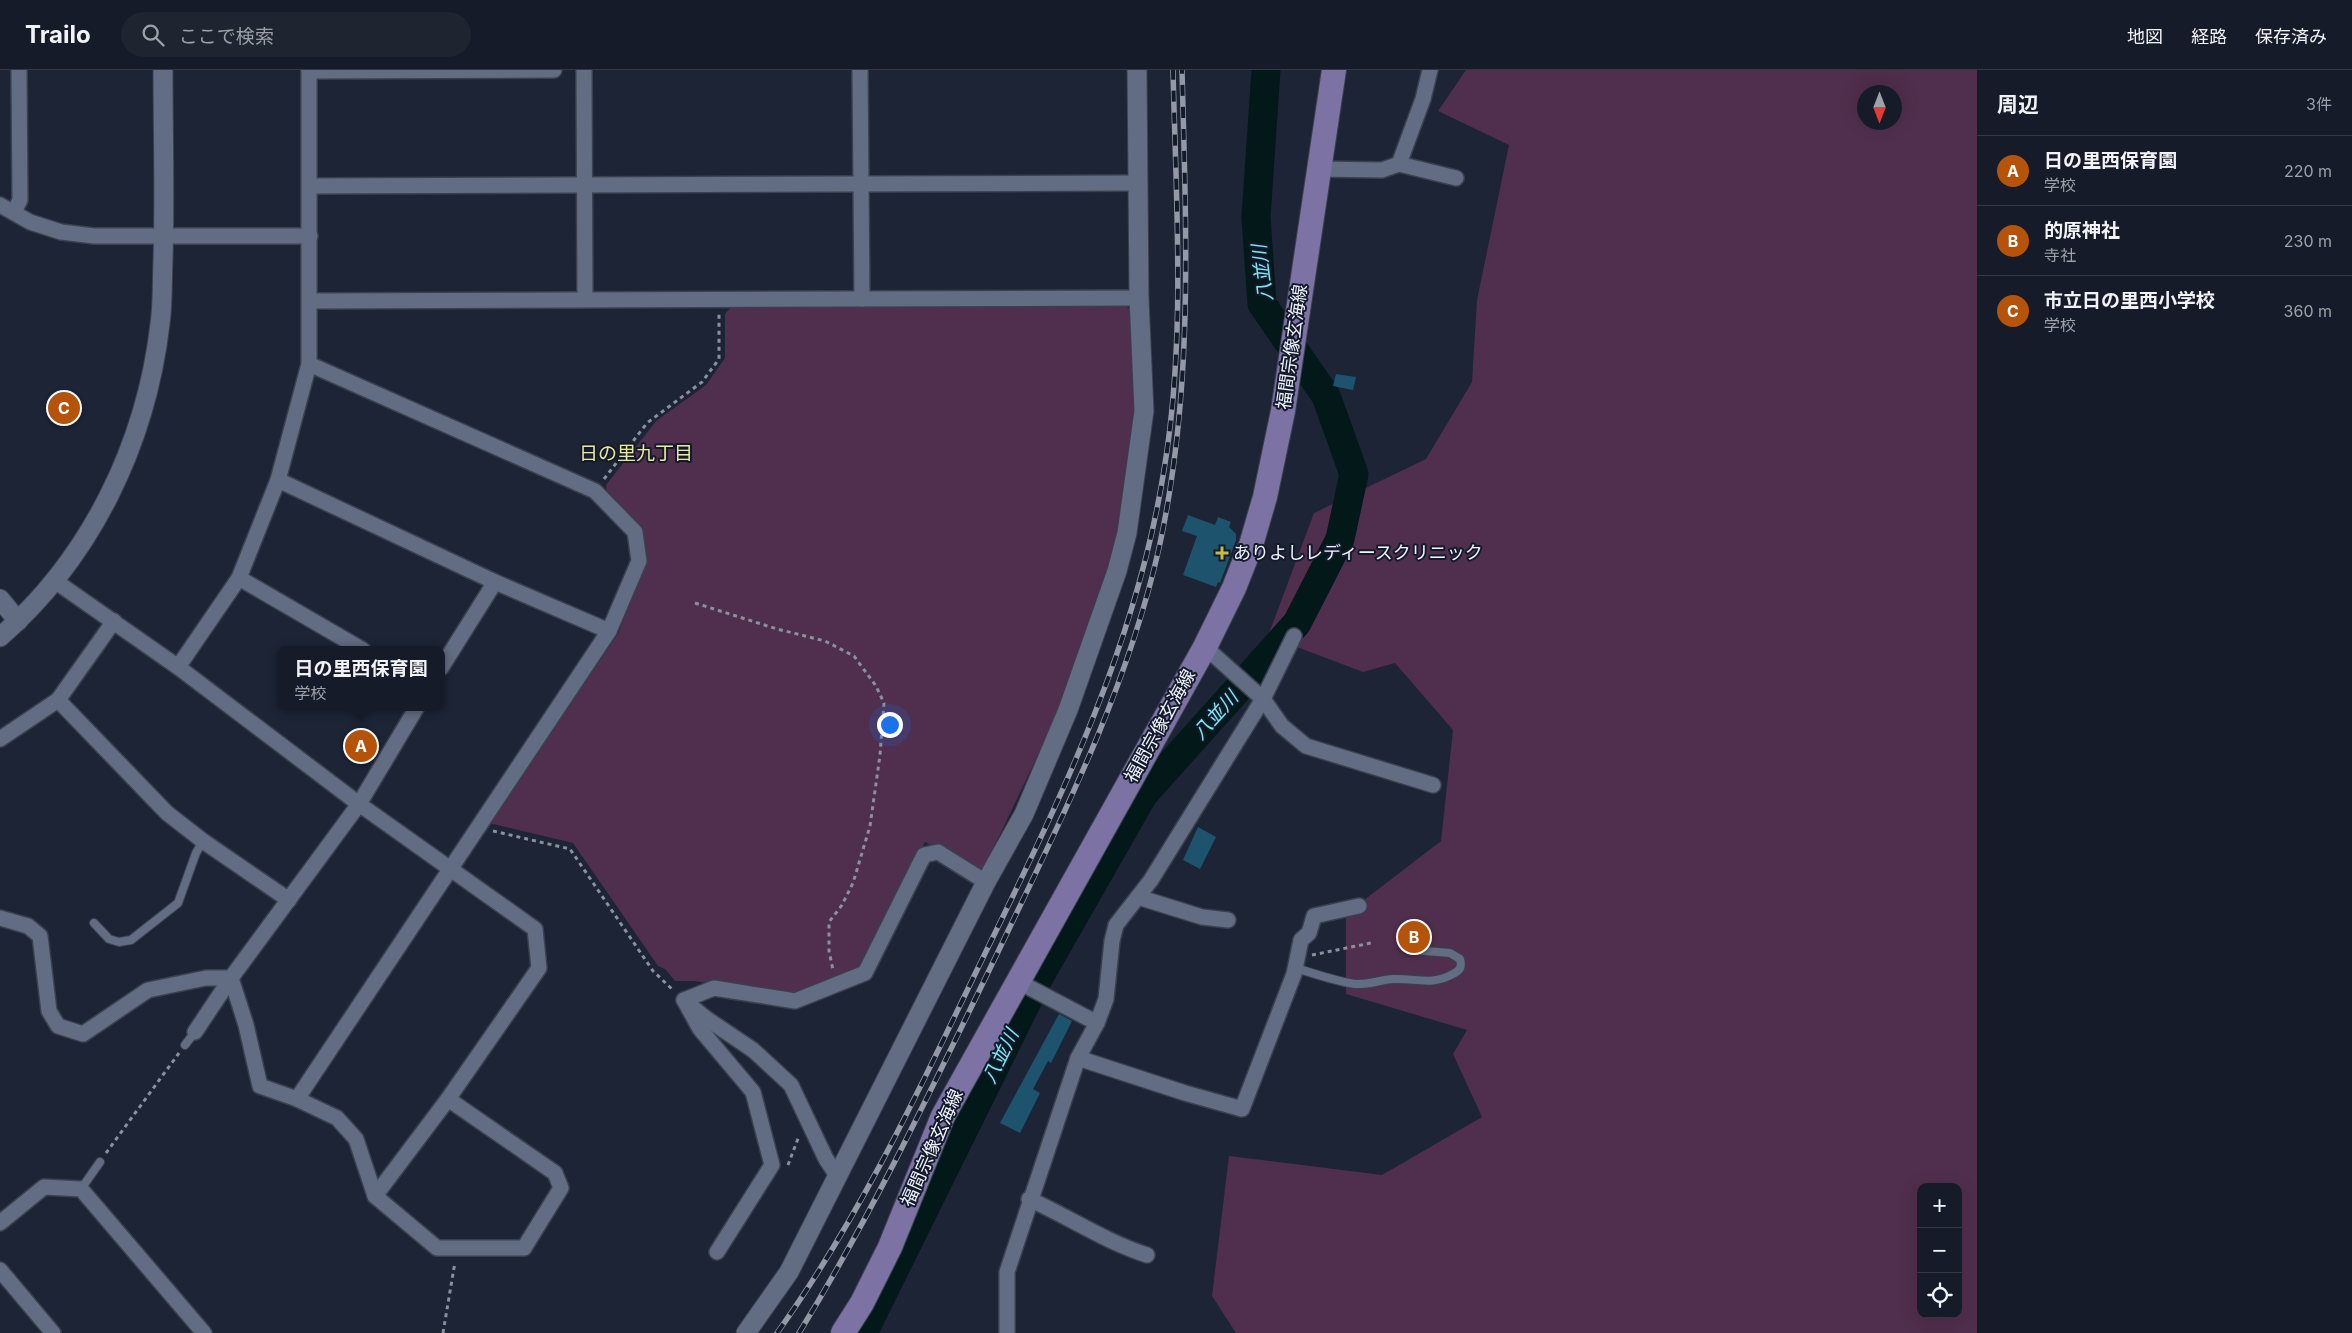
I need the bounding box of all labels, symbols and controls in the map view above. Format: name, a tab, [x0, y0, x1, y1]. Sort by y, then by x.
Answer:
search box	[121, 12, 471, 57]
text: Trailo	[25, 20, 91, 49]
icon: search	[139, 21, 167, 49]
text: ここで検索	[179, 25, 274, 48]
text: 地図	[2127, 26, 2163, 47]
text: 経路	[2191, 26, 2227, 47]
text: 保存済み	[2255, 26, 2327, 47]
north arrow	[1857, 85, 1902, 130]
text: 周辺	[1997, 92, 2039, 117]
text: 3件	[2306, 94, 2332, 114]
text: 日の里西保育園	[2044, 149, 2177, 172]
text: A	[2007, 161, 2019, 181]
text: 220 m	[2284, 161, 2332, 181]
text: 学校	[2044, 175, 2076, 195]
text: 的原神社	[2044, 219, 2120, 242]
text: B	[2008, 231, 2018, 251]
text: 230 m	[2284, 231, 2332, 251]
water label: 八並川	[1247, 241, 1277, 303]
text: 寺社	[2044, 245, 2076, 265]
street label: 福間宗像玄海線	[1272, 283, 1311, 411]
text: 市立日の里西小学校	[2044, 289, 2215, 312]
text: C	[2007, 301, 2019, 321]
text: 360 m	[2284, 301, 2332, 321]
text: 学校	[2044, 315, 2076, 335]
pin: C	[48, 389, 80, 427]
district label: 日の里九丁目	[579, 442, 693, 465]
place label: ありよしレディースクリニック	[1233, 542, 1483, 563]
marker: ありよしレディースクリニック	[1215, 546, 1229, 560]
popup	[277, 646, 445, 711]
text: 日の里西保育園	[294, 657, 428, 680]
street label: 福間宗像玄海線	[1120, 666, 1199, 786]
text: 学校	[294, 683, 327, 703]
water label: 八並川	[1188, 685, 1244, 744]
your location	[877, 712, 903, 738]
pin: A	[345, 727, 377, 765]
pin: B	[1398, 918, 1430, 956]
water label: 八並川	[978, 1024, 1024, 1087]
street label: 福間宗像玄海線	[896, 1086, 967, 1210]
map controls	[1917, 1183, 1962, 1318]
button: +	[1917, 1183, 1962, 1228]
button: −	[1917, 1228, 1962, 1273]
button: locate	[1917, 1273, 1962, 1318]

